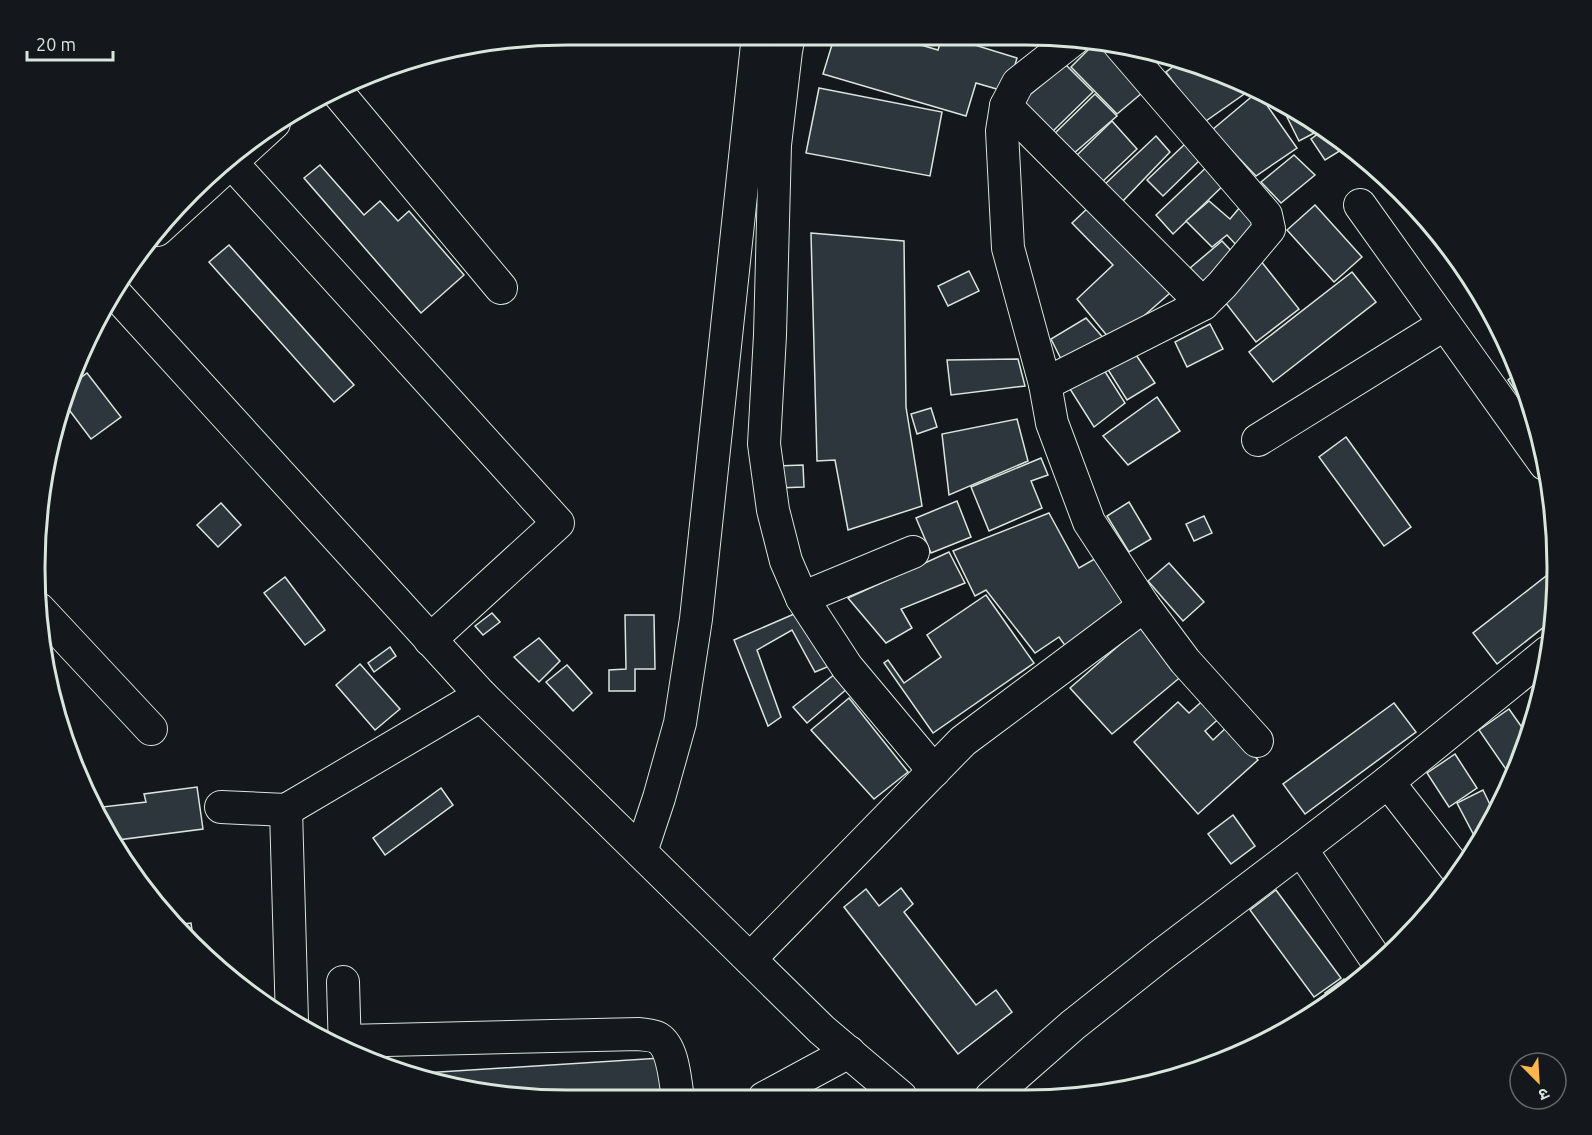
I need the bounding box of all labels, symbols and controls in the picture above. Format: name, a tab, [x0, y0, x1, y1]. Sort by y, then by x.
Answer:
scale bar	[27, 24, 112, 62]
text: 20 m	[36, 34, 76, 54]
north arrow	[1508, 1051, 1568, 1111]
text: उ	[1536, 1085, 1552, 1105]

